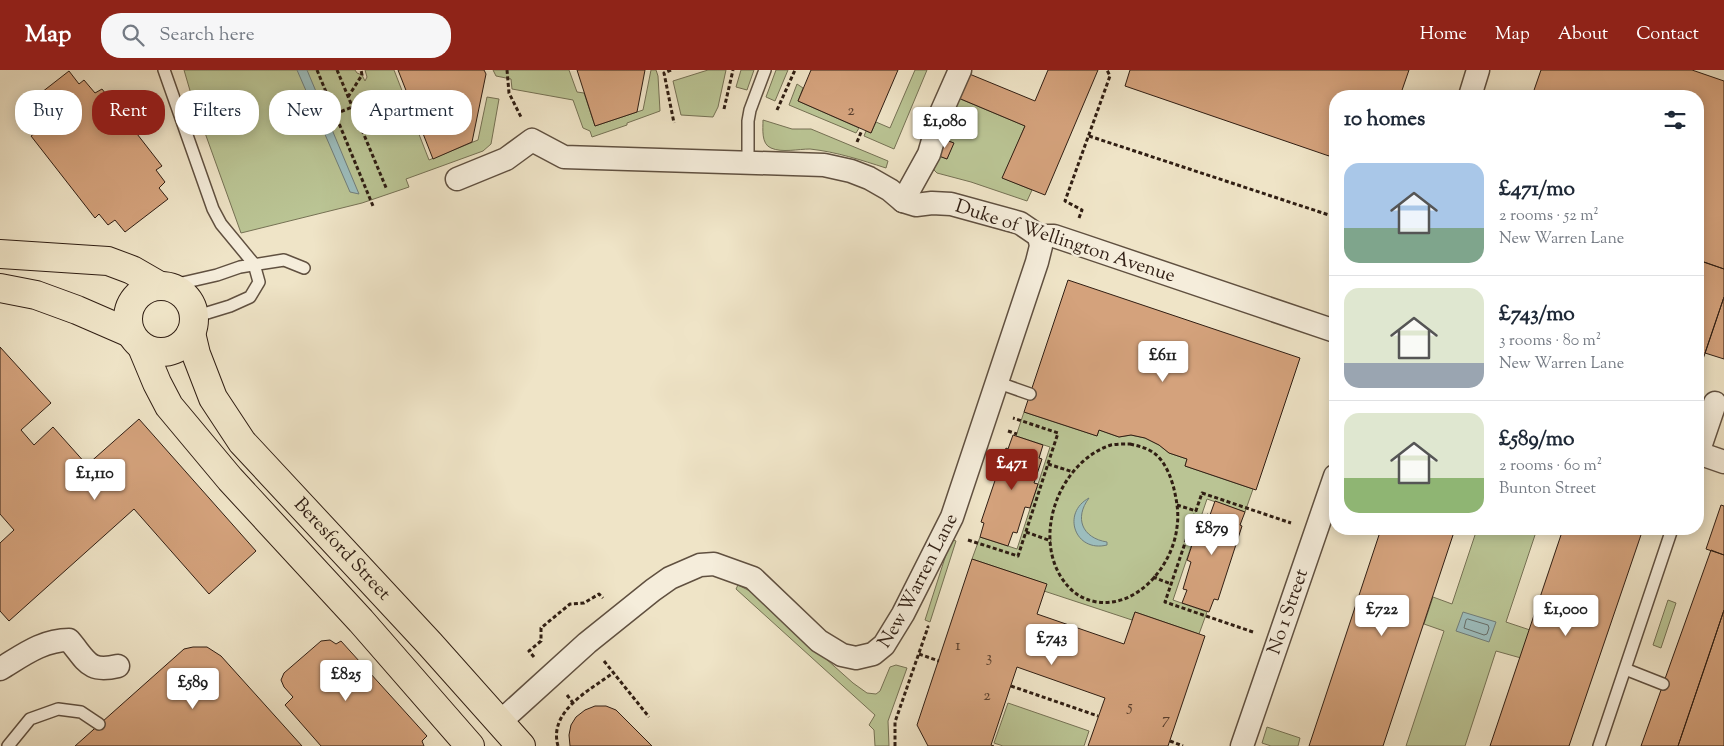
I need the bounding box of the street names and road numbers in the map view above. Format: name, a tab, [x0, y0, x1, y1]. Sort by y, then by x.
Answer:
street label: Duke of Wellington Avenue	[952, 194, 1179, 290]
street label: Beresford Street	[287, 492, 397, 607]
street label: New Warren Lane	[872, 509, 965, 654]
street label: No 1 Street	[1261, 565, 1316, 658]

